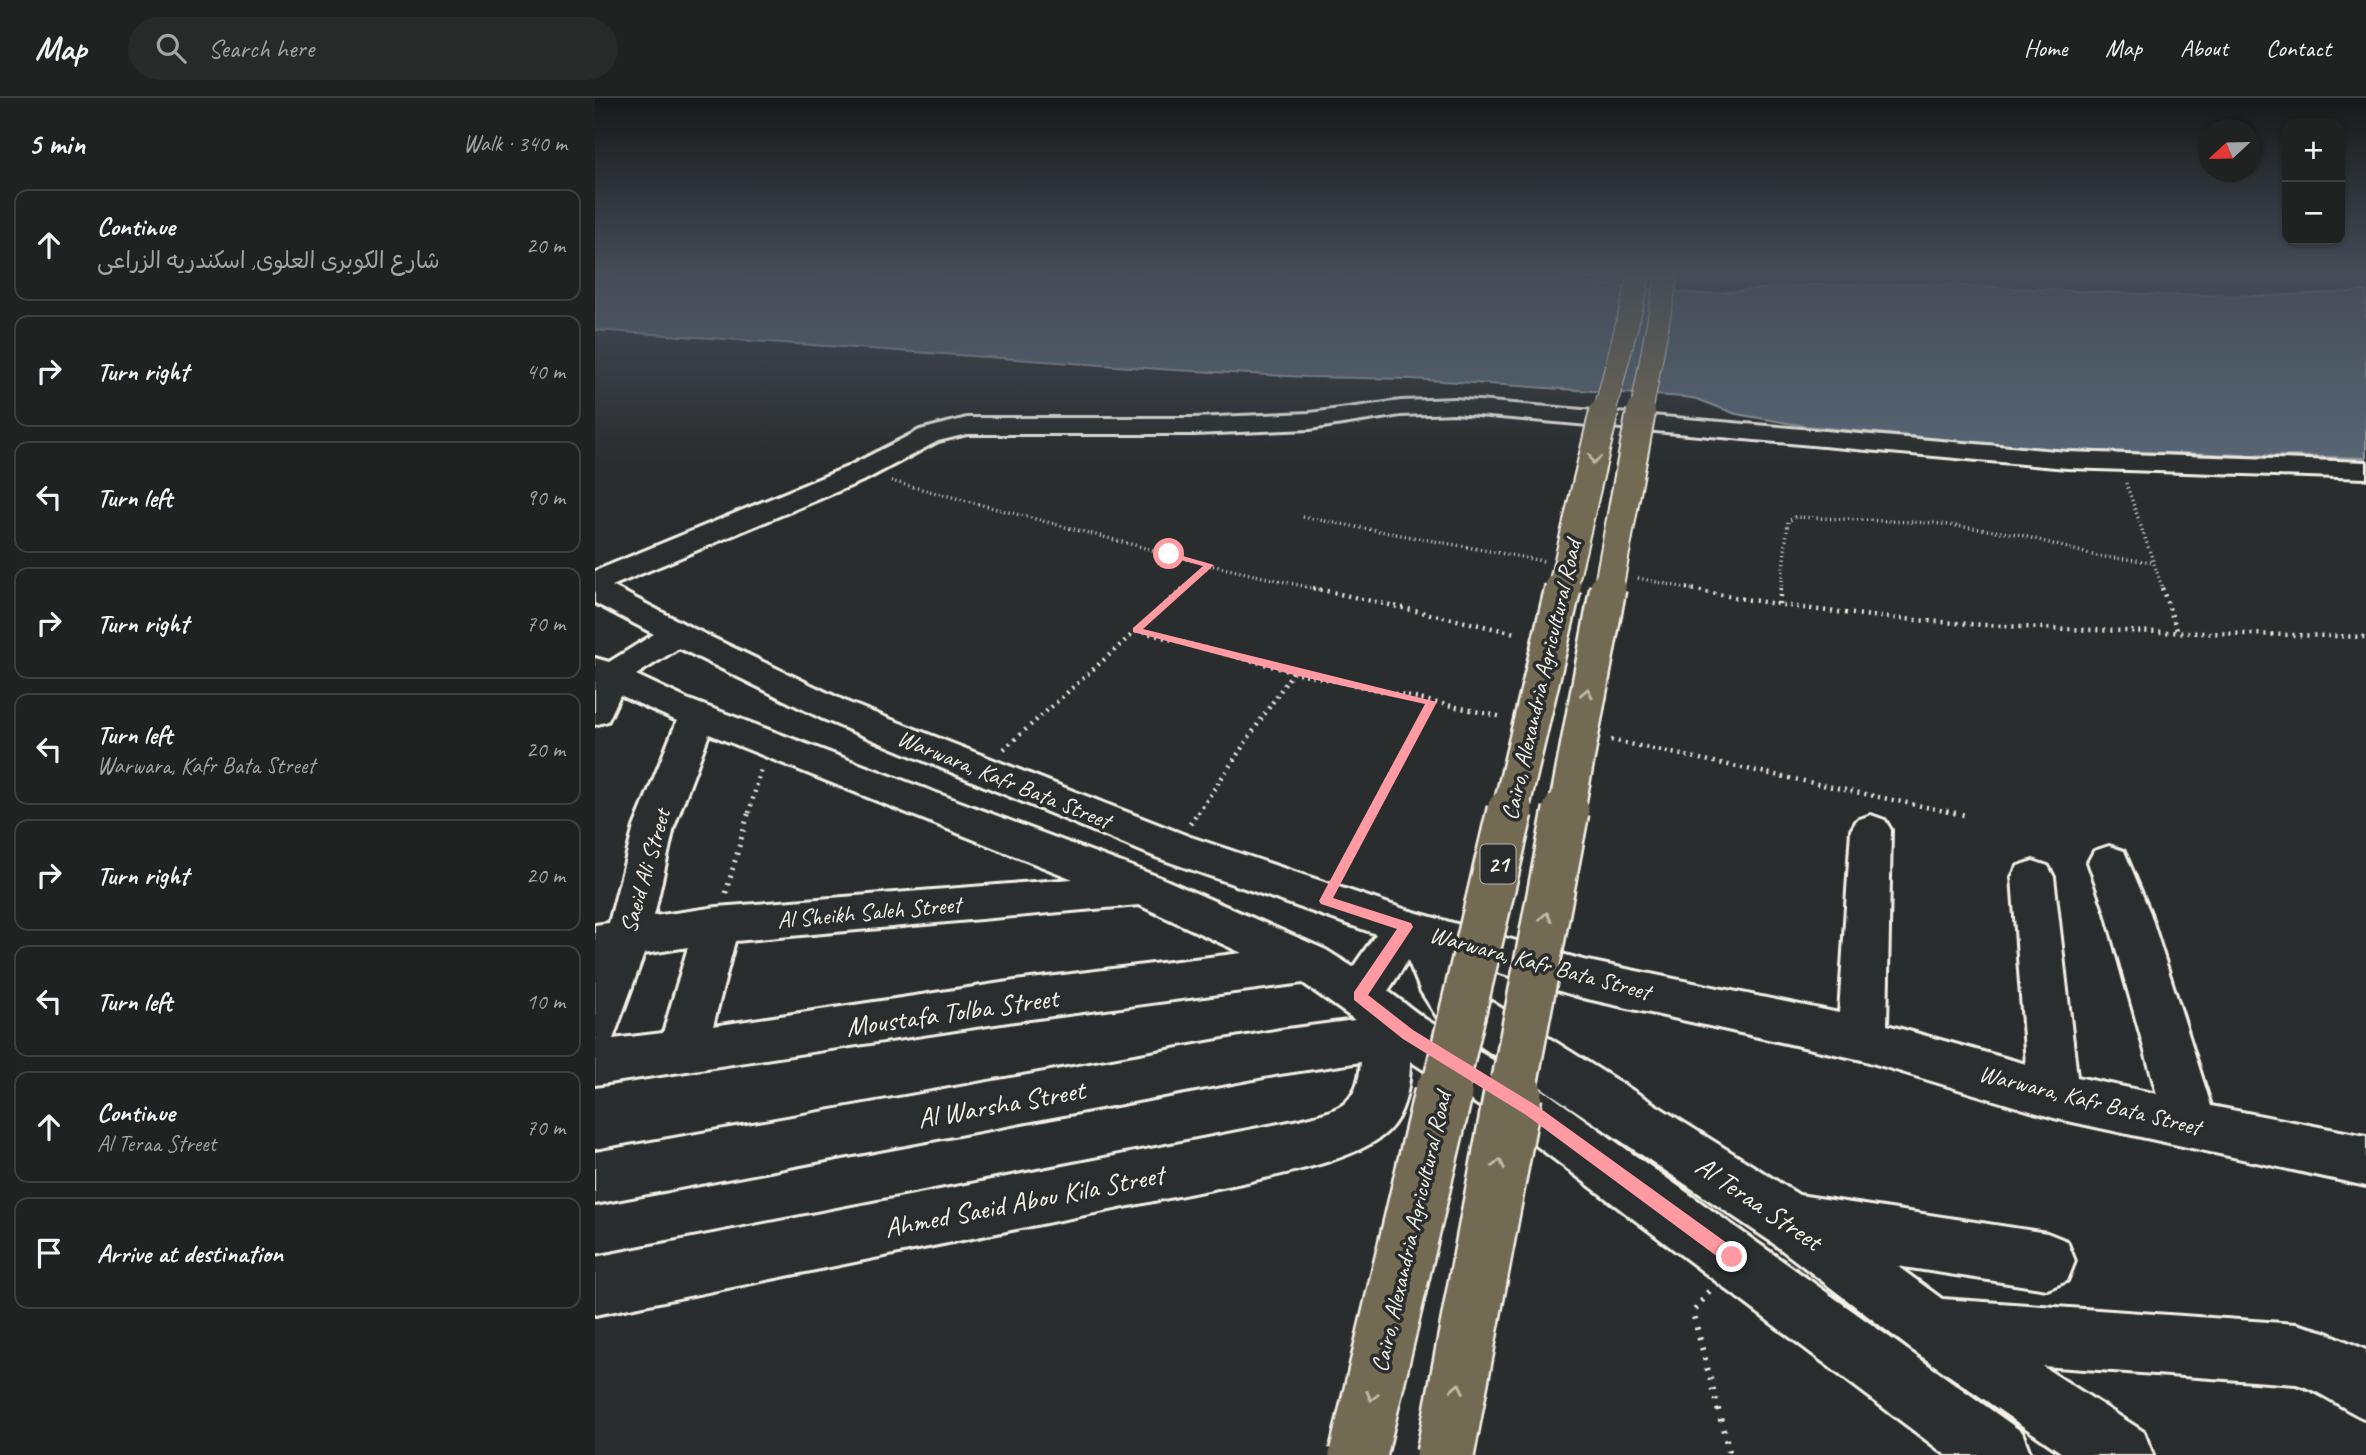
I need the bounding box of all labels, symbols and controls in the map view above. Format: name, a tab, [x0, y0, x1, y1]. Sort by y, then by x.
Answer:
search box	[128, 17, 618, 80]
text: Map	[35, 27, 86, 69]
icon: search	[152, 29, 190, 67]
text: Search here	[208, 32, 314, 65]
text: Home	[2024, 33, 2067, 63]
text: Map	[2105, 33, 2142, 63]
text: About	[2180, 33, 2228, 63]
text: Contact	[2266, 33, 2331, 63]
north arrow	[2198, 119, 2261, 182]
map controls	[2282, 119, 2345, 245]
button: +	[2282, 119, 2345, 182]
text: 5 min	[28, 125, 85, 163]
text: Walk · 340 m	[463, 129, 567, 158]
button: −	[2282, 182, 2345, 245]
text: Continue	[97, 210, 175, 243]
icon: ahead	[30, 226, 68, 264]
text: 20 m	[526, 231, 565, 260]
text: شارع الكوبرى العلوى, اسكندريه الزراعى	[97, 246, 440, 275]
icon: right	[30, 352, 68, 390]
text: Turn right	[97, 355, 188, 388]
text: 40 m	[526, 357, 565, 386]
one-way arrow	[1588, 453, 1602, 465]
icon: left	[30, 478, 68, 516]
text: Turn left	[97, 481, 172, 514]
text: 90 m	[526, 483, 565, 512]
street label: Cairo, Alexandria Agricultural Road	[1494, 534, 1589, 823]
route start	[1153, 538, 1184, 569]
icon: right	[30, 604, 68, 642]
text: Turn right	[97, 607, 188, 640]
text: 70 m	[526, 609, 565, 638]
one-way arrow	[1579, 687, 1594, 699]
text: Turn left	[97, 718, 172, 751]
street label: Warwara, Kafr Bata Street	[893, 723, 1118, 837]
icon: left	[30, 730, 68, 768]
text: 20 m	[526, 735, 565, 764]
text: Warwara, Kafr Bata Street	[97, 751, 315, 780]
street label: Saeid Ali Street	[613, 804, 678, 936]
road number: 21	[1481, 844, 1515, 884]
icon: right	[30, 856, 68, 894]
text: Turn right	[97, 859, 188, 892]
text: 20 m	[526, 861, 565, 890]
street label: Al Sheikh Saleh Street	[776, 889, 965, 935]
one-way arrow	[1537, 911, 1552, 923]
street label: Warwara, Kafr Bata Street	[1426, 919, 1657, 1008]
street label: Moustafa Tolba Street	[844, 979, 1063, 1044]
icon: left	[30, 982, 68, 1020]
text: Turn left	[97, 985, 172, 1018]
text: 10 m	[526, 987, 565, 1016]
street label: Warwara, Kafr Bata Street	[1976, 1058, 2207, 1143]
street label: Al Warsha Street	[915, 1072, 1090, 1136]
street label: Cairo, Alexandria Agricultural Road	[1364, 1086, 1459, 1375]
text: Continue	[97, 1096, 175, 1129]
icon: ahead	[30, 1108, 68, 1146]
text: 70 m	[526, 1113, 565, 1142]
text: Al Teraa Street	[97, 1129, 216, 1158]
street label: Al Teraa Street	[1689, 1148, 1831, 1260]
street label: Ahmed Saeid Abou Kila Street	[881, 1156, 1170, 1245]
one-way arrow	[1491, 1158, 1506, 1170]
icon: arrive	[30, 1234, 68, 1272]
text: Arrive at destination	[97, 1237, 283, 1270]
route end	[1716, 1241, 1747, 1272]
one-way arrow	[1449, 1382, 1464, 1394]
one-way arrow	[1366, 1390, 1380, 1402]

